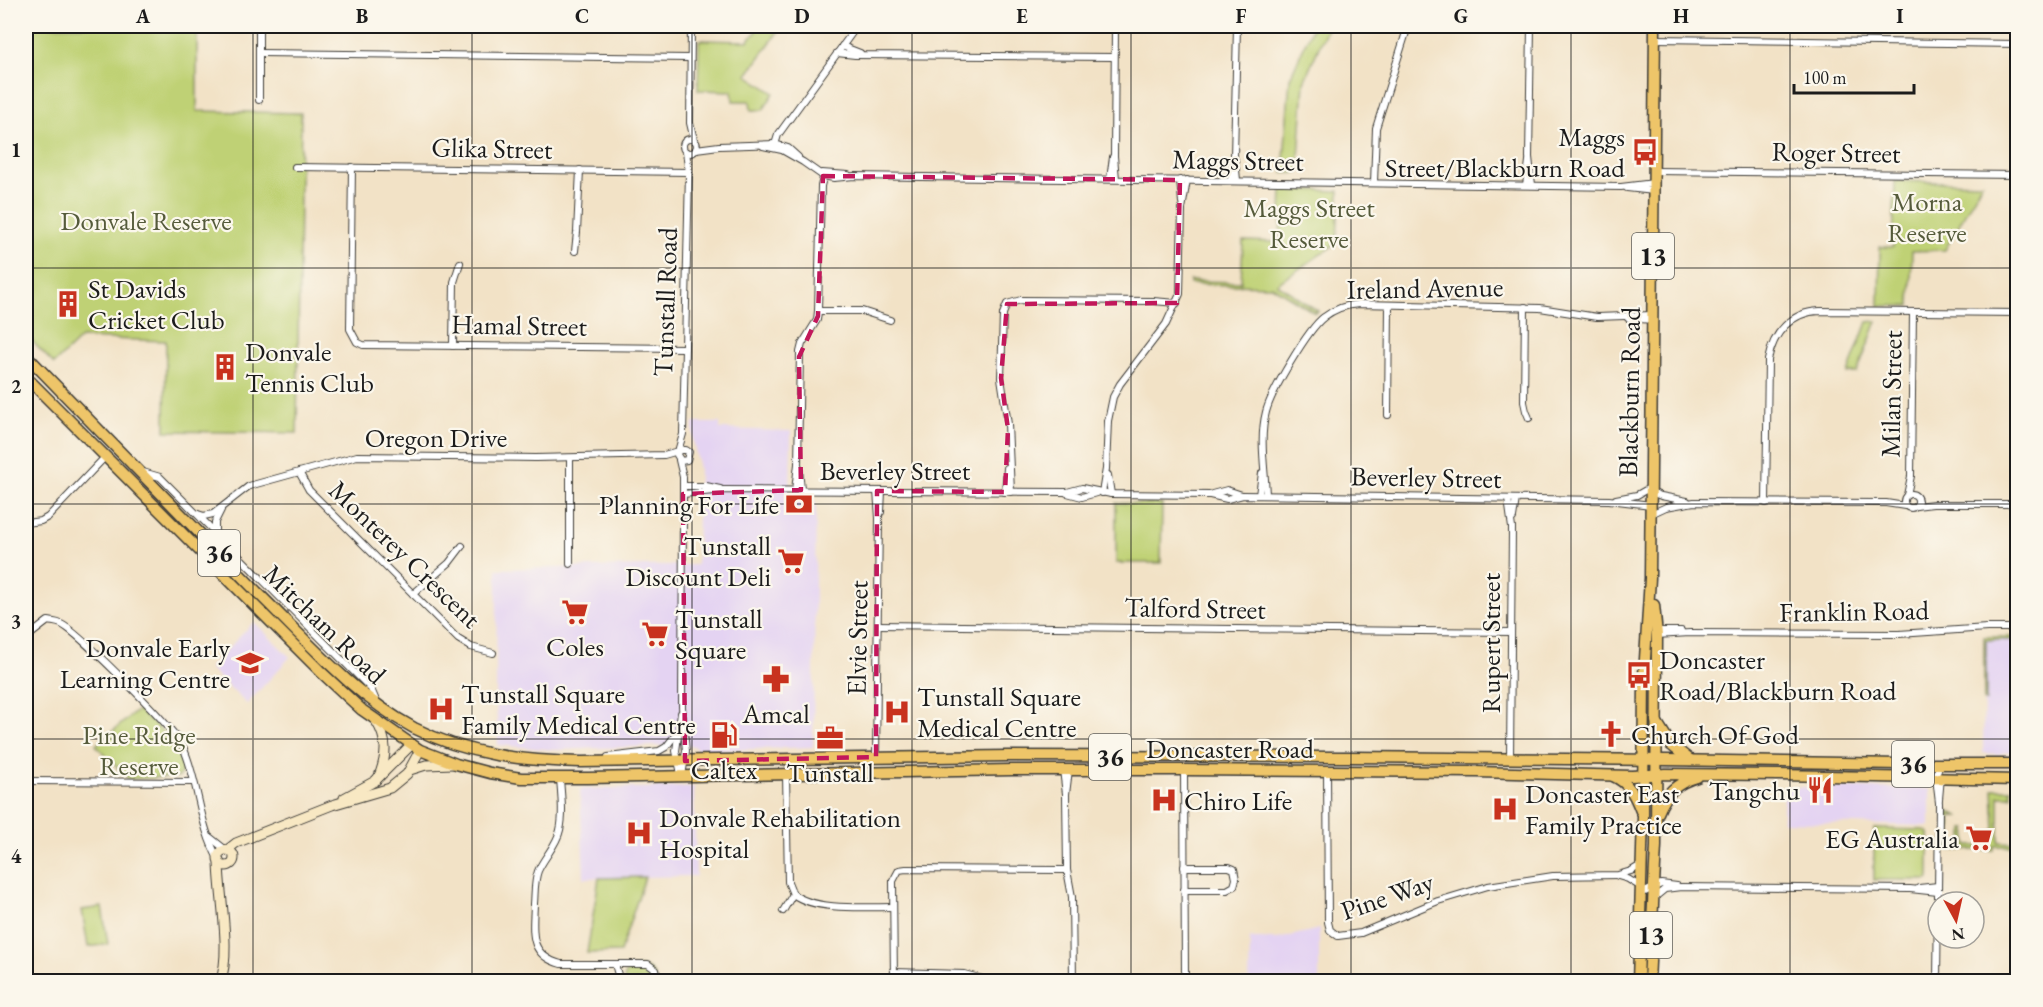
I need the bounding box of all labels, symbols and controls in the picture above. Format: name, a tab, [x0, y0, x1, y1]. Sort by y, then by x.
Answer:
text: A	[135, 3, 151, 29]
text: B	[356, 3, 368, 29]
text: C	[575, 3, 589, 29]
text: D	[794, 3, 810, 29]
text: E	[1016, 3, 1028, 29]
text: F	[1236, 3, 1247, 29]
text: G	[1454, 3, 1468, 29]
text: H	[1673, 3, 1689, 29]
text: I	[1896, 3, 1904, 29]
scale bar	[1794, 57, 1914, 95]
text: 100 m	[1803, 66, 1847, 89]
place label: Maggs Street/Blackburn Road	[1385, 119, 1625, 185]
street label: Glika Street	[431, 129, 553, 167]
street label: Roger Street	[1771, 133, 1901, 171]
text: 1	[11, 137, 21, 163]
bus stop icon: Maggs Street/Blackburn Road	[1630, 137, 1660, 167]
street label: Maggs Street	[1172, 141, 1305, 179]
park label: Morna Reserve	[1887, 184, 1967, 250]
park label: Maggs Street Reserve	[1243, 190, 1375, 256]
park label: Donvale Reserve	[60, 203, 232, 238]
street label: Tunstall Road	[645, 226, 685, 377]
road number: 13	[1632, 233, 1674, 279]
street label: Ireland Avenue	[1346, 269, 1504, 307]
place label: St Davids Cricket Club	[88, 271, 225, 337]
building icon: St Davids Cricket Club	[53, 289, 83, 319]
street label: Hamal Street	[451, 306, 588, 344]
street label: Blackburn Road	[1610, 306, 1648, 477]
street label: Milan Street	[1872, 330, 1910, 458]
place label: Donvale Tennis Club	[245, 334, 374, 400]
building icon: Donvale Tennis Club	[210, 352, 240, 382]
text: 2	[11, 373, 22, 399]
street label: Oregon Drive	[365, 420, 507, 455]
street label: Beverley Street	[820, 453, 971, 488]
street label: Beverley Street	[1350, 458, 1502, 496]
street label: Monterey Crescent	[322, 473, 489, 636]
place label: Planning For Life	[599, 487, 779, 522]
bank icon: Planning For Life	[784, 489, 814, 519]
place label: Tunstall Discount Deli	[625, 528, 771, 594]
road number: 36	[198, 530, 240, 576]
supermarket icon: Tunstall Discount Deli	[776, 546, 806, 576]
street label: Mitcham Road	[256, 557, 394, 692]
street label: Rupert Street	[1473, 572, 1508, 713]
street label: Elvie Street	[838, 579, 876, 696]
street label: Talford Street	[1124, 589, 1266, 627]
street label: Franklin Road	[1779, 592, 1930, 630]
supermarket icon: Coles	[560, 597, 590, 627]
place label: Tunstall Square	[675, 601, 763, 667]
text: 3	[11, 608, 21, 634]
supermarket icon: Tunstall Square	[640, 619, 670, 649]
place label: Coles	[546, 629, 604, 664]
place label: Donvale Early Learning Centre	[60, 630, 230, 696]
place label: Doncaster Road/Blackburn Road	[1659, 642, 1897, 708]
school or university icon: Donvale Early Learning Centre	[235, 648, 265, 678]
bus stop icon: Doncaster Road/Blackburn Road	[1624, 660, 1654, 690]
pharmacy icon: Amcal	[761, 664, 791, 694]
place label: Tunstall Square Family Medical Centre	[461, 676, 696, 742]
place label: Tunstall Square Medical Centre	[917, 679, 1081, 745]
hospital icon: Tunstall Square Family Medical Centre	[426, 694, 456, 724]
place label: Amcal	[741, 696, 810, 731]
hospital icon: Tunstall Square Medical Centre	[882, 697, 912, 727]
park label: Pine Ridge Reserve	[82, 717, 196, 783]
place label: Church Of God	[1631, 717, 1799, 752]
church icon: Church Of God	[1596, 719, 1626, 749]
fuel station icon: Caltex	[709, 720, 739, 750]
office icon: Tunstall	[815, 723, 845, 753]
street label: Doncaster Road	[1146, 731, 1314, 766]
road number: 36	[1089, 734, 1131, 780]
road number: 36	[1892, 741, 1934, 787]
place label: Caltex	[691, 752, 758, 787]
place label: Tunstall	[786, 755, 874, 790]
place label: Tangchu	[1709, 773, 1800, 808]
restaurant icon: Tangchu	[1805, 775, 1835, 805]
place label: Doncaster East Family Practice	[1525, 776, 1682, 842]
place label: Chiro Life	[1184, 783, 1292, 818]
hospital icon: Chiro Life	[1149, 785, 1179, 815]
hospital icon: Doncaster East Family Practice	[1490, 794, 1520, 824]
place label: Donvale Rehabilitation Hospital	[659, 800, 901, 866]
hospital icon: Donvale Rehabilitation Hospital	[624, 818, 654, 848]
place label: EG Australia	[1825, 821, 1959, 856]
supermarket icon: EG Australia	[1964, 823, 1994, 853]
text: 4	[11, 843, 22, 869]
street label: Pine Way	[1336, 864, 1438, 928]
north arrow	[1926, 890, 1986, 950]
road number: 13	[1630, 912, 1672, 958]
text: N	[1950, 923, 1966, 946]

